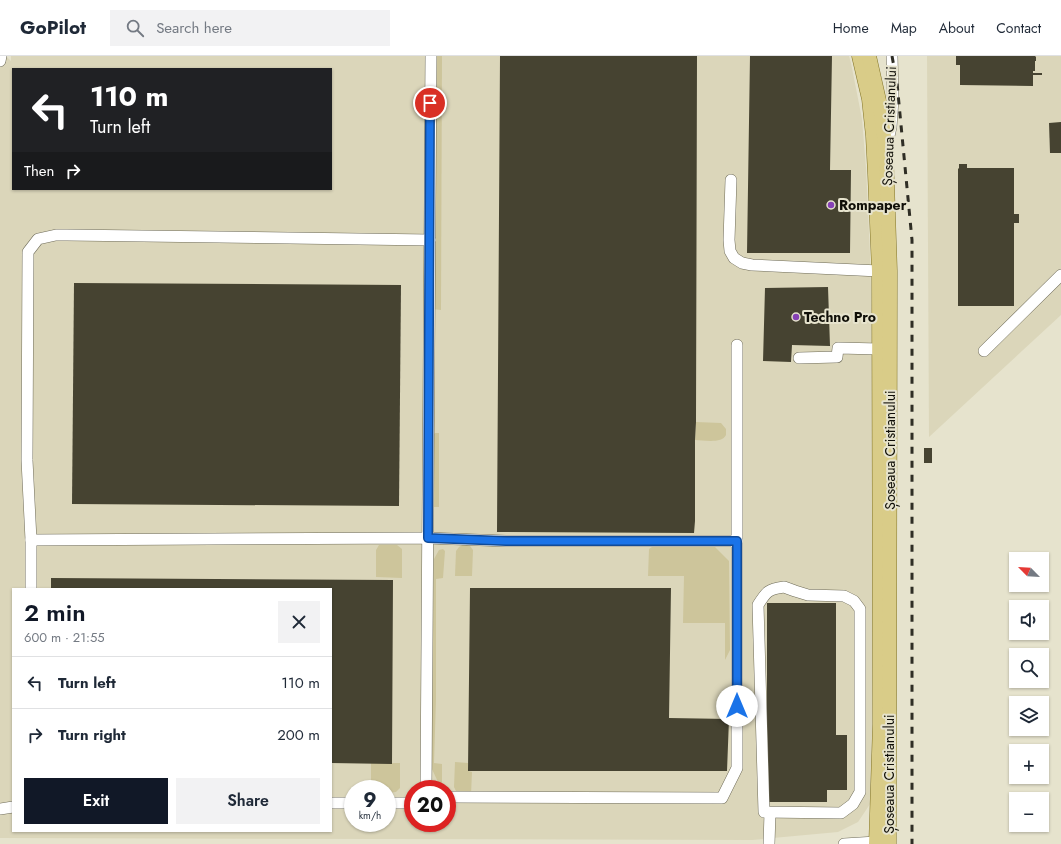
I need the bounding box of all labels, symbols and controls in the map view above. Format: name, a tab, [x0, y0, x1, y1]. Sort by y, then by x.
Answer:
search box	[110, 10, 390, 46]
text: GoPilot	[20, 14, 86, 41]
icon: search	[124, 17, 146, 39]
text: Search here	[156, 17, 232, 39]
text: Home	[833, 18, 869, 38]
text: Map	[891, 18, 917, 38]
text: About	[939, 18, 974, 38]
text: Contact	[996, 18, 1041, 38]
street label: Șoseaua Cristianului	[877, 66, 902, 186]
text: 110 m	[90, 76, 168, 117]
icon: left	[24, 84, 76, 136]
pin	[413, 86, 447, 120]
icon: arrive	[419, 92, 441, 114]
text: Turn left	[90, 114, 150, 140]
text: Then	[24, 160, 54, 182]
icon: right	[62, 160, 84, 182]
place label: Rompaper	[839, 195, 907, 215]
marker: Rompaper	[826, 200, 836, 210]
place label: Techno Pro	[804, 307, 876, 327]
marker: Techno Pro	[791, 312, 801, 322]
street label: Șoseaua Cristianului	[880, 390, 901, 510]
north arrow	[1009, 552, 1049, 592]
map controls	[1009, 552, 1049, 832]
text: 2 min	[24, 595, 86, 630]
button: sound	[1009, 600, 1049, 640]
button: close	[278, 601, 320, 643]
text: 600 m · 21:55	[24, 628, 105, 647]
button: search	[1009, 648, 1049, 688]
icon: left	[24, 672, 46, 694]
text: Turn left	[58, 672, 116, 694]
text: 110 m	[281, 672, 320, 694]
position arrow	[716, 685, 758, 727]
button: layers	[1009, 696, 1049, 736]
street label: Șoseaua Cristianului	[879, 714, 900, 834]
icon: right	[24, 724, 46, 746]
text: Turn right	[58, 724, 126, 746]
text: 200 m	[277, 724, 320, 746]
button: +	[1009, 744, 1049, 784]
button: Exit	[24, 778, 168, 824]
button: Share	[176, 778, 320, 824]
speed limit sign: 20	[404, 780, 456, 832]
text: 9	[363, 786, 377, 815]
button: −	[1009, 792, 1049, 832]
text: km/h	[359, 808, 381, 823]

